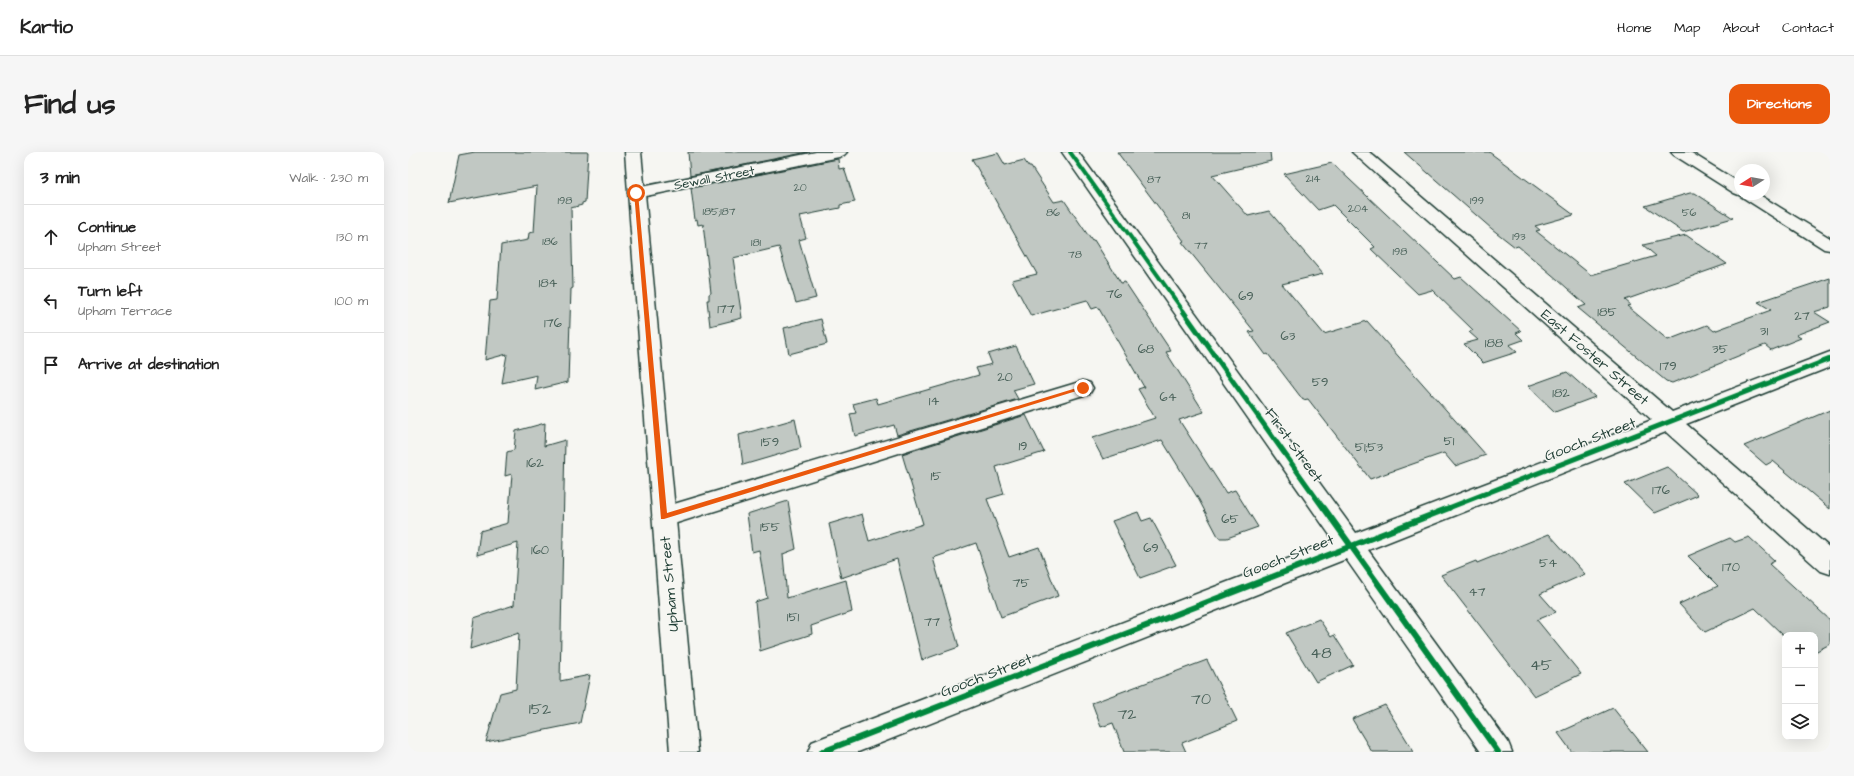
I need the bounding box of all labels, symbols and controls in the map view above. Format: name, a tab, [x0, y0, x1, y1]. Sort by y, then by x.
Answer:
text: Kartio	[20, 14, 73, 41]
text: Home	[1617, 18, 1652, 38]
text: Map	[1674, 18, 1700, 38]
text: About	[1722, 18, 1760, 38]
text: Contact	[1782, 18, 1834, 38]
button: Directions	[1729, 84, 1830, 124]
text: Find us	[24, 85, 115, 124]
street label: Sewall Street	[672, 161, 757, 195]
north arrow	[1734, 164, 1770, 200]
text: 3 min	[40, 166, 80, 190]
text: Walk · 230 m	[289, 169, 368, 187]
house number: 214	[1305, 171, 1321, 186]
house number: 87	[1147, 172, 1161, 187]
house number: 20	[793, 180, 807, 195]
route start	[627, 184, 645, 202]
house number: 198	[558, 193, 572, 208]
house number: 199	[1470, 193, 1484, 208]
house number: 204	[1348, 201, 1369, 216]
house number: 185;187	[703, 204, 736, 219]
house number: 86	[1046, 205, 1060, 220]
house number: 56	[1682, 205, 1696, 220]
house number: 81	[1182, 208, 1191, 223]
text: Continue	[78, 217, 136, 238]
icon: ahead	[40, 226, 62, 248]
text: 130 m	[336, 228, 368, 246]
house number: 193	[1512, 229, 1526, 244]
house number: 186	[542, 234, 558, 249]
house number: 181	[751, 235, 762, 250]
text: Upham Street	[78, 238, 161, 256]
house number: 77	[1194, 238, 1208, 253]
house number: 198	[1393, 244, 1407, 259]
house number: 78	[1068, 247, 1082, 262]
house number: 184	[539, 274, 558, 292]
text: Turn left	[78, 281, 142, 302]
house number: 76	[1106, 285, 1122, 303]
house number: 69	[1238, 287, 1254, 305]
icon: left	[40, 290, 62, 312]
text: 100 m	[335, 292, 368, 310]
house number: 177	[717, 300, 735, 318]
text: Upham Terrace	[78, 302, 172, 320]
house number: 185	[1597, 303, 1617, 321]
street label: East Foster Street	[1536, 304, 1653, 410]
house number: 27	[1794, 307, 1810, 325]
house number: 176	[544, 314, 562, 332]
house number: 31	[1760, 322, 1768, 340]
house number: 63	[1281, 327, 1296, 345]
house number: 188	[1485, 334, 1504, 352]
house number: 68	[1138, 340, 1155, 358]
house number: 35	[1712, 340, 1728, 358]
icon: arrive	[40, 354, 62, 376]
text: Arrive at destination	[78, 354, 219, 375]
house number: 179	[1659, 357, 1677, 375]
house number: 20	[997, 368, 1013, 386]
house number: 59	[1312, 373, 1328, 391]
route end	[1074, 379, 1092, 397]
house number: 182	[1552, 384, 1570, 402]
house number: 64	[1160, 388, 1177, 406]
house number: 14	[929, 392, 939, 410]
street label: First Street	[1260, 404, 1328, 487]
street label: Gooch Street	[1541, 412, 1639, 467]
house number: 51	[1444, 432, 1455, 450]
house number: 159	[761, 433, 779, 451]
house number: 19	[1018, 437, 1028, 455]
house number: 51;53	[1355, 438, 1384, 456]
house number: 162	[526, 454, 544, 472]
house number: 15	[931, 467, 941, 485]
house number: 176	[1652, 481, 1670, 499]
house number: 65	[1221, 510, 1239, 528]
house number: 155	[760, 518, 780, 536]
street label: Gooch Street	[1239, 529, 1337, 584]
street label: Upham Street	[655, 535, 684, 633]
house number: 69	[1143, 539, 1159, 557]
house number: 160	[531, 541, 549, 559]
house number: 54	[1539, 554, 1557, 572]
house number: 170	[1722, 558, 1740, 576]
house number: 75	[1012, 574, 1030, 592]
house number: 47	[1469, 583, 1485, 601]
house number: 151	[787, 608, 800, 626]
house number: 77	[924, 613, 940, 631]
map controls	[1782, 632, 1818, 740]
button: +	[1782, 632, 1818, 668]
house number: 48	[1310, 642, 1332, 664]
street label: Gooch Street	[937, 648, 1035, 703]
house number: 45	[1530, 654, 1553, 676]
button: −	[1782, 668, 1818, 704]
house number: 70	[1191, 688, 1211, 710]
house number: 152	[529, 698, 551, 720]
house number: 72	[1118, 703, 1137, 725]
button: layers	[1782, 704, 1818, 740]

